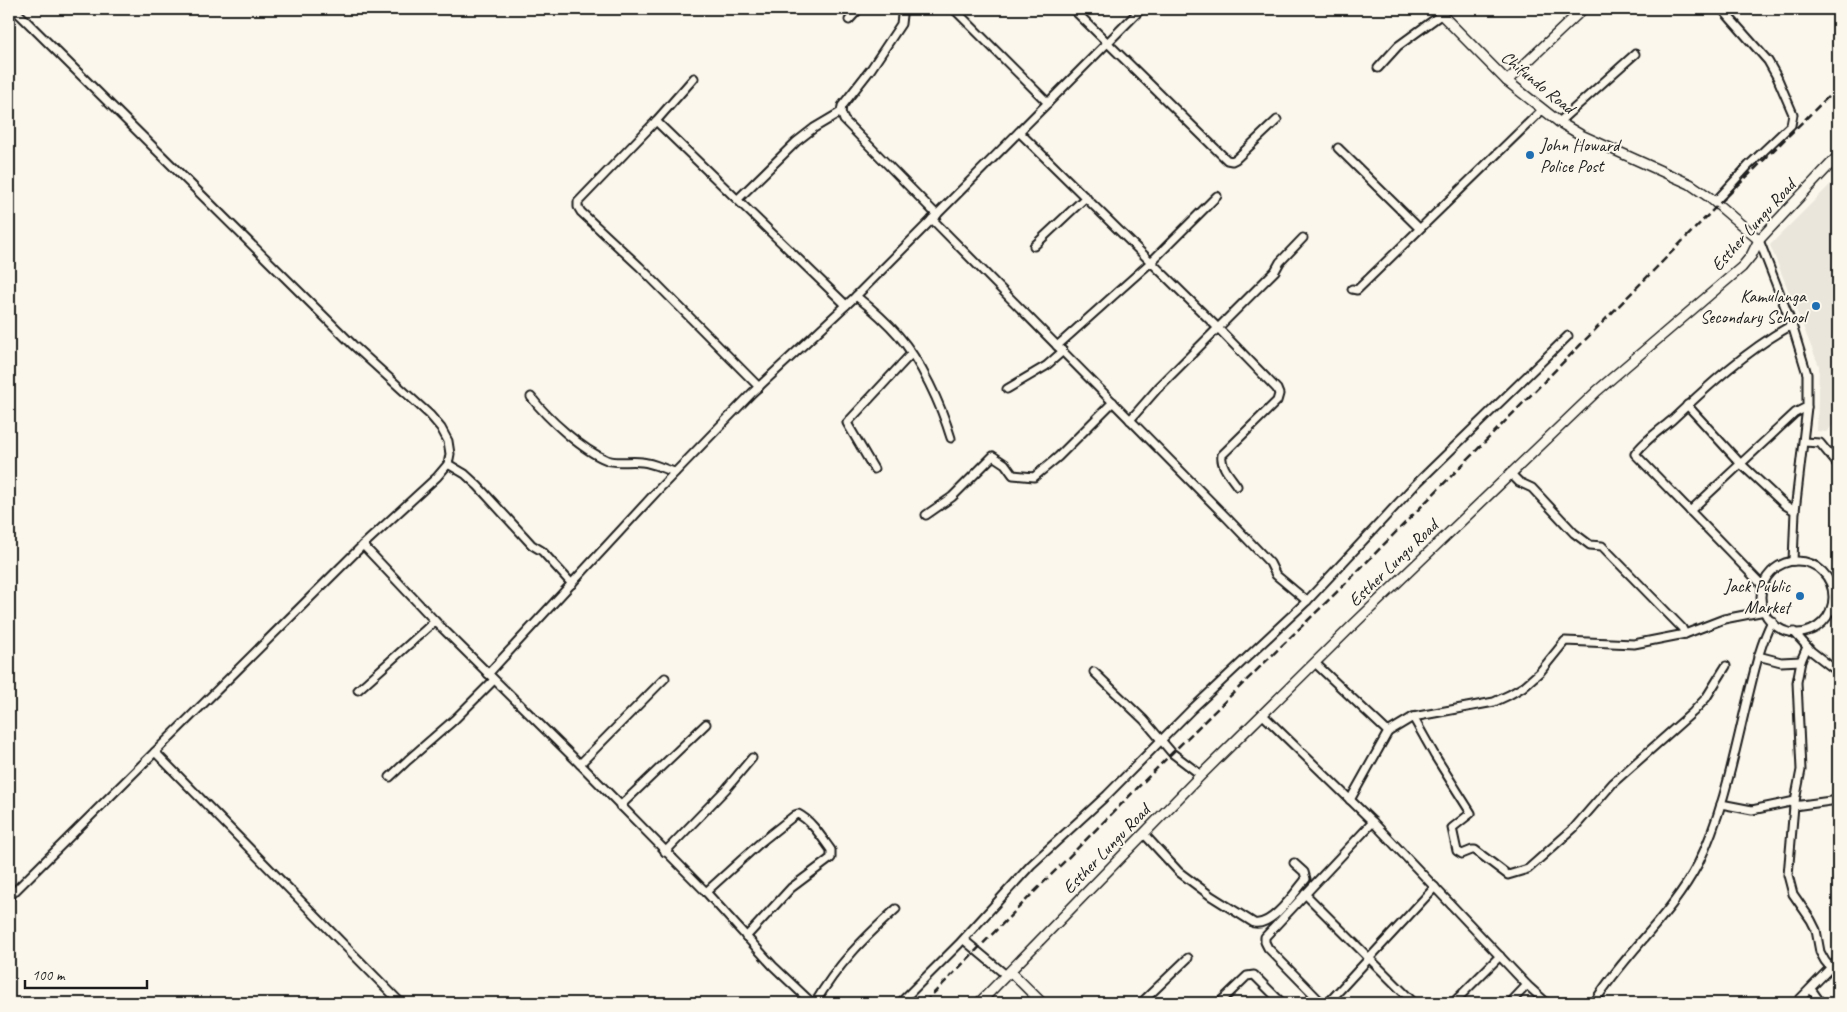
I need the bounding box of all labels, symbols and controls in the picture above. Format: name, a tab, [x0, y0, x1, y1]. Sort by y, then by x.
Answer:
street label: Chifundo Road	[1497, 46, 1581, 120]
place label: John Howard Police Post	[1539, 134, 1622, 177]
marker: John Howard Police Post	[1524, 149, 1536, 161]
street label: Esther Lungu Road	[1706, 172, 1802, 275]
place label: Kamulanga Secondary School	[1700, 285, 1809, 328]
marker: Kamulanga Secondary School	[1810, 300, 1822, 312]
street label: Esther Lungu Road	[1344, 513, 1444, 611]
place label: Jack Public Market	[1723, 575, 1793, 618]
marker: Jack Public Market	[1794, 590, 1806, 602]
street label: Esther Lungu Road	[1058, 798, 1156, 898]
scale bar	[25, 957, 148, 989]
text: 100 m	[32, 966, 66, 985]

